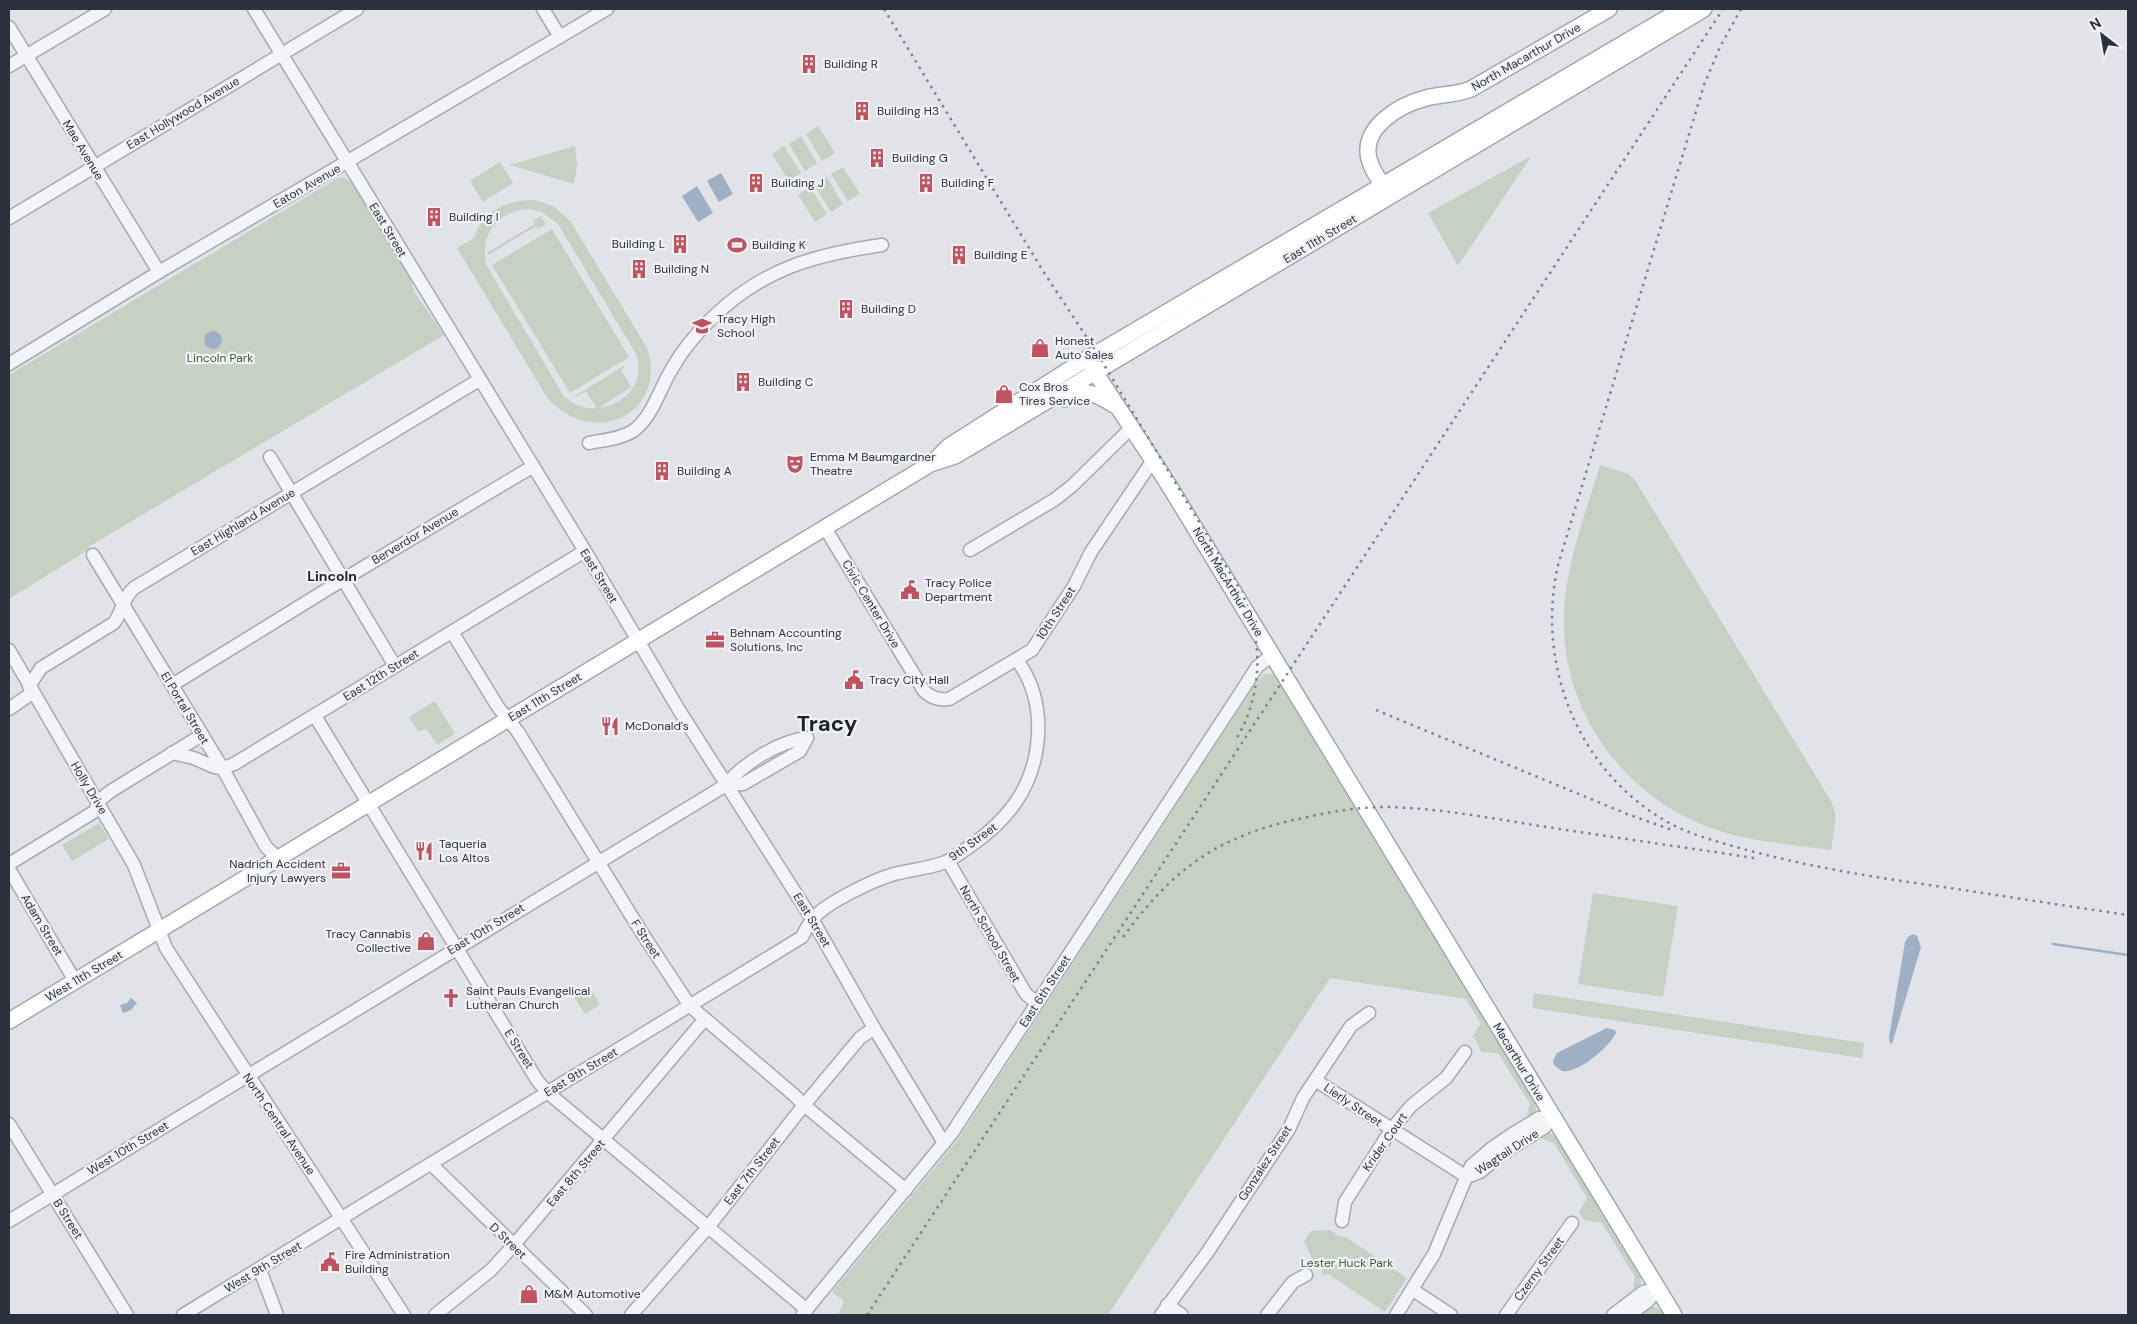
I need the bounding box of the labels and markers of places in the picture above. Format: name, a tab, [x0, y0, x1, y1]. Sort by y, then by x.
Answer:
building icon: Building R	[798, 53, 820, 75]
place label: Building R	[824, 56, 878, 72]
building icon: Building H3	[851, 100, 873, 122]
place label: Building H3	[877, 103, 939, 119]
building icon: Building G	[866, 147, 888, 169]
place label: Building G	[892, 150, 948, 166]
building icon: Building J	[745, 172, 767, 194]
building icon: Building F	[915, 172, 937, 194]
place label: Building J	[771, 175, 824, 191]
place label: Building F	[941, 175, 995, 191]
building icon: Building I	[423, 206, 445, 228]
place label: Building I	[449, 209, 499, 225]
building icon: Building L	[669, 233, 691, 255]
sports icon: Building K	[726, 234, 748, 256]
place label: Building L	[612, 236, 665, 252]
place label: Building K	[752, 237, 806, 253]
building icon: Building E	[948, 244, 970, 266]
place label: Building E	[974, 247, 1028, 263]
building icon: Building N	[628, 258, 650, 280]
place label: Building N	[654, 261, 709, 277]
building icon: Building D	[835, 298, 857, 320]
place label: Building D	[861, 301, 916, 317]
place label: Tracy High School	[717, 311, 775, 341]
school or university icon: Tracy High School	[691, 315, 713, 337]
place label: Honest Auto Sales	[1055, 333, 1114, 363]
shop icon: Honest Auto Sales	[1029, 337, 1051, 359]
building icon: Building C	[732, 371, 754, 393]
place label: Building C	[758, 374, 814, 390]
place label: Cox Bros Tires Service	[1019, 379, 1090, 409]
shop icon: Cox Bros Tires Service	[993, 383, 1015, 405]
place label: Emma M Baumgardner Theatre	[810, 449, 936, 479]
theatre icon: Emma M Baumgardner Theatre	[784, 453, 806, 475]
building icon: Building A	[651, 460, 673, 482]
place label: Building A	[677, 463, 732, 479]
place label: Tracy Police Department	[925, 575, 993, 605]
public building icon: Tracy Police Department	[899, 579, 921, 601]
place label: Behnam Accounting Solutions, Inc	[730, 625, 842, 655]
office icon: Behnam Accounting Solutions, Inc	[704, 629, 726, 651]
public building icon: Tracy City Hall	[843, 669, 865, 691]
place label: Tracy City Hall	[869, 672, 949, 688]
restaurant icon: McDonald's	[599, 715, 621, 737]
place label: McDonald's	[625, 718, 689, 734]
place label: Taqueria Los Altos	[439, 836, 490, 866]
restaurant icon: Taqueria Los Altos	[413, 840, 435, 862]
place label: Nadrich Accident Injury Lawyers	[229, 856, 326, 886]
office icon: Nadrich Accident Injury Lawyers	[330, 860, 352, 882]
place label: Tracy Cannabis Collective	[325, 926, 411, 956]
shop icon: Tracy Cannabis Collective	[415, 930, 437, 952]
place label: Saint Pauls Evangelical Lutheran Church	[466, 983, 590, 1013]
church icon: Saint Pauls Evangelical Lutheran Church	[440, 987, 462, 1009]
place label: Fire Administration Building	[345, 1247, 450, 1277]
public building icon: Fire Administration Building	[319, 1251, 341, 1273]
shop icon: M&M Automotive	[518, 1283, 540, 1305]
place label: M&M Automotive	[544, 1286, 641, 1302]

